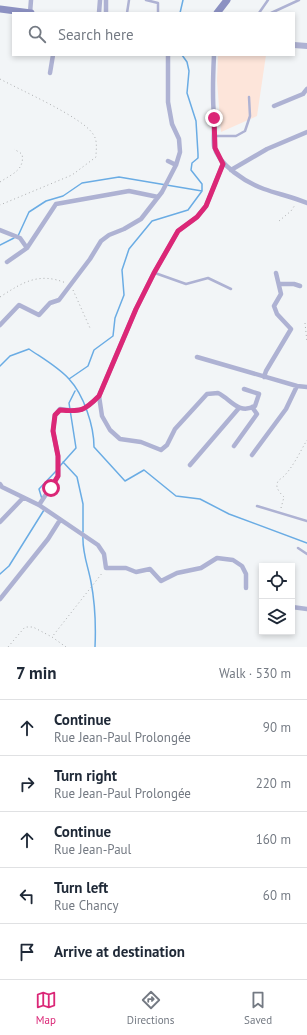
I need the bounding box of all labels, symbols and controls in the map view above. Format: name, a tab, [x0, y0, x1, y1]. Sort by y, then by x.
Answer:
search box	[12, 12, 295, 56]
icon: search	[26, 23, 48, 45]
text: Search here	[58, 25, 134, 44]
route end	[205, 109, 223, 127]
route start	[42, 479, 60, 497]
map controls	[259, 563, 295, 635]
button: locate	[259, 563, 295, 599]
button: layers	[259, 599, 295, 635]
text: 7 min	[16, 662, 57, 684]
text: Walk · 530 m	[219, 665, 291, 682]
text: Continue	[54, 710, 111, 729]
icon: ahead	[16, 717, 38, 739]
text: 90 m	[263, 719, 291, 736]
text: Rue Jean-Paul Prolongée	[54, 729, 191, 746]
text: Turn right	[54, 766, 117, 785]
icon: right	[16, 773, 38, 795]
text: 220 m	[256, 775, 291, 792]
text: Rue Jean-Paul Prolongée	[54, 785, 191, 802]
text: Continue	[54, 822, 111, 841]
icon: ahead	[16, 829, 38, 851]
text: 160 m	[256, 831, 291, 848]
text: Rue Jean-Paul	[54, 841, 131, 858]
text: Turn left	[54, 878, 108, 897]
icon: left	[16, 885, 38, 907]
text: 60 m	[263, 887, 291, 904]
text: Rue Chancy	[54, 897, 119, 914]
icon: arrive	[16, 941, 38, 963]
text: Arrive at destination	[54, 942, 185, 961]
tab: Map	[35, 989, 57, 1027]
tab: Directions	[127, 989, 174, 1027]
tab: Saved	[244, 989, 272, 1027]

